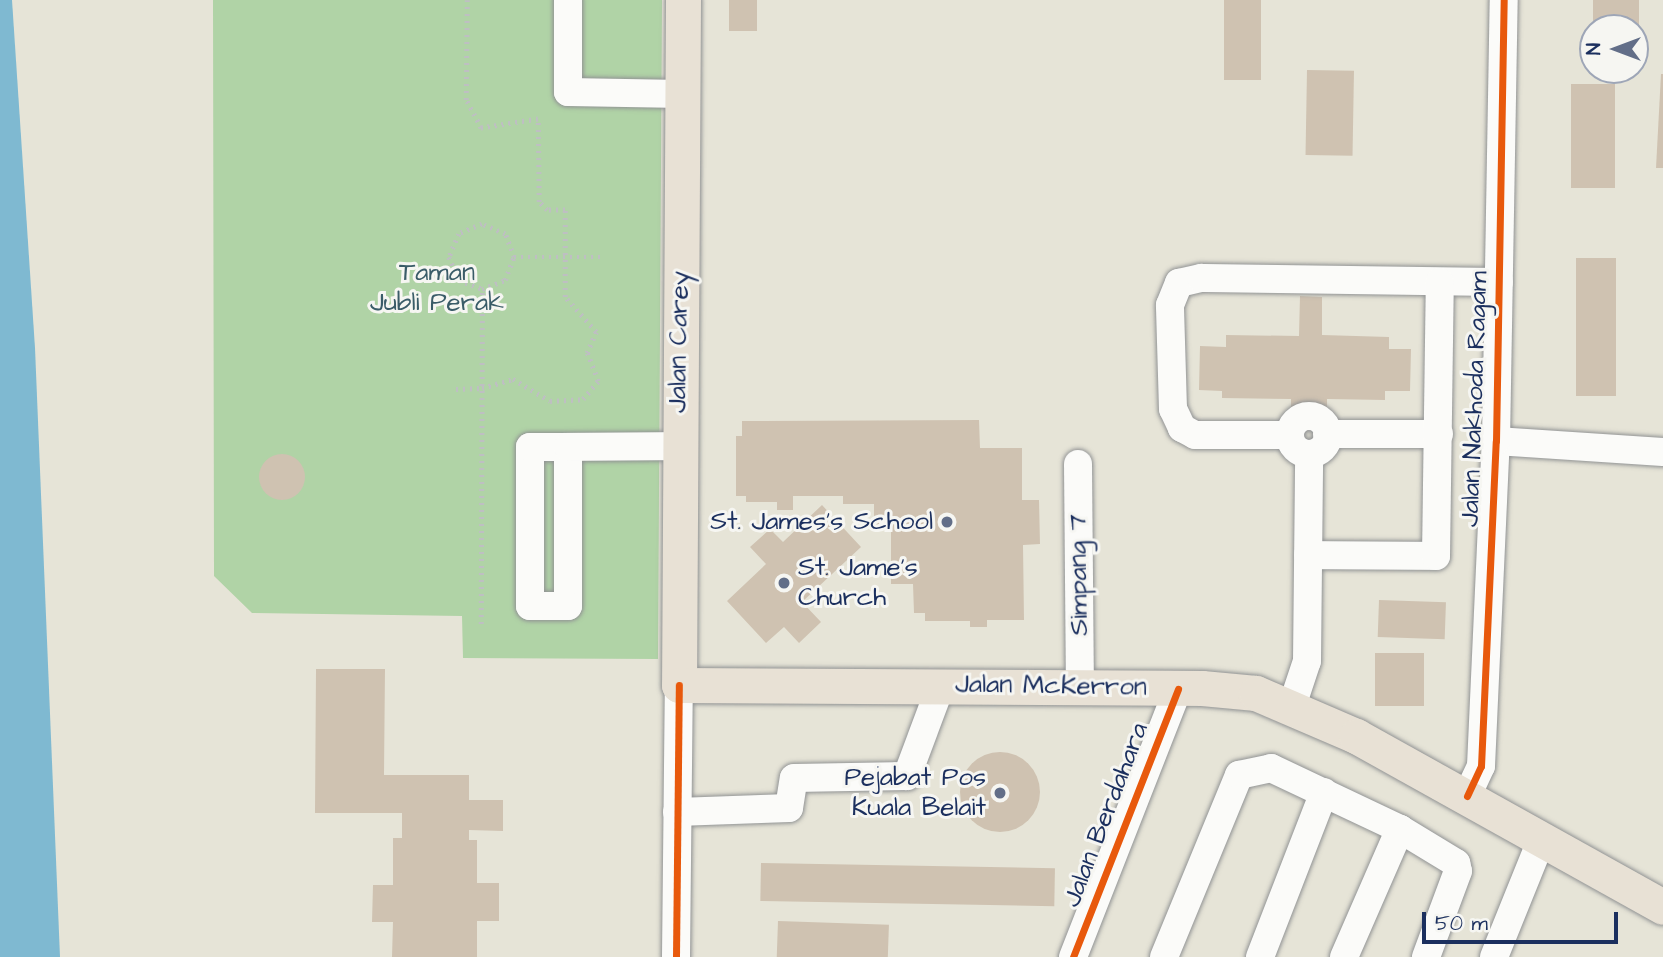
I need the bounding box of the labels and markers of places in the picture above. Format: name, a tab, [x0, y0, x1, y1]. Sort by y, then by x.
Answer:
place label: St. James's School	[710, 506, 933, 538]
marker: St. James's School	[939, 514, 955, 530]
place label: St. Jame's Church	[798, 552, 918, 614]
marker: St. Jame's Church	[776, 575, 792, 591]
place label: Pejabat Pos Kuala Belait	[844, 762, 986, 824]
marker: Pejabat Pos Kuala Belait	[992, 785, 1008, 801]

